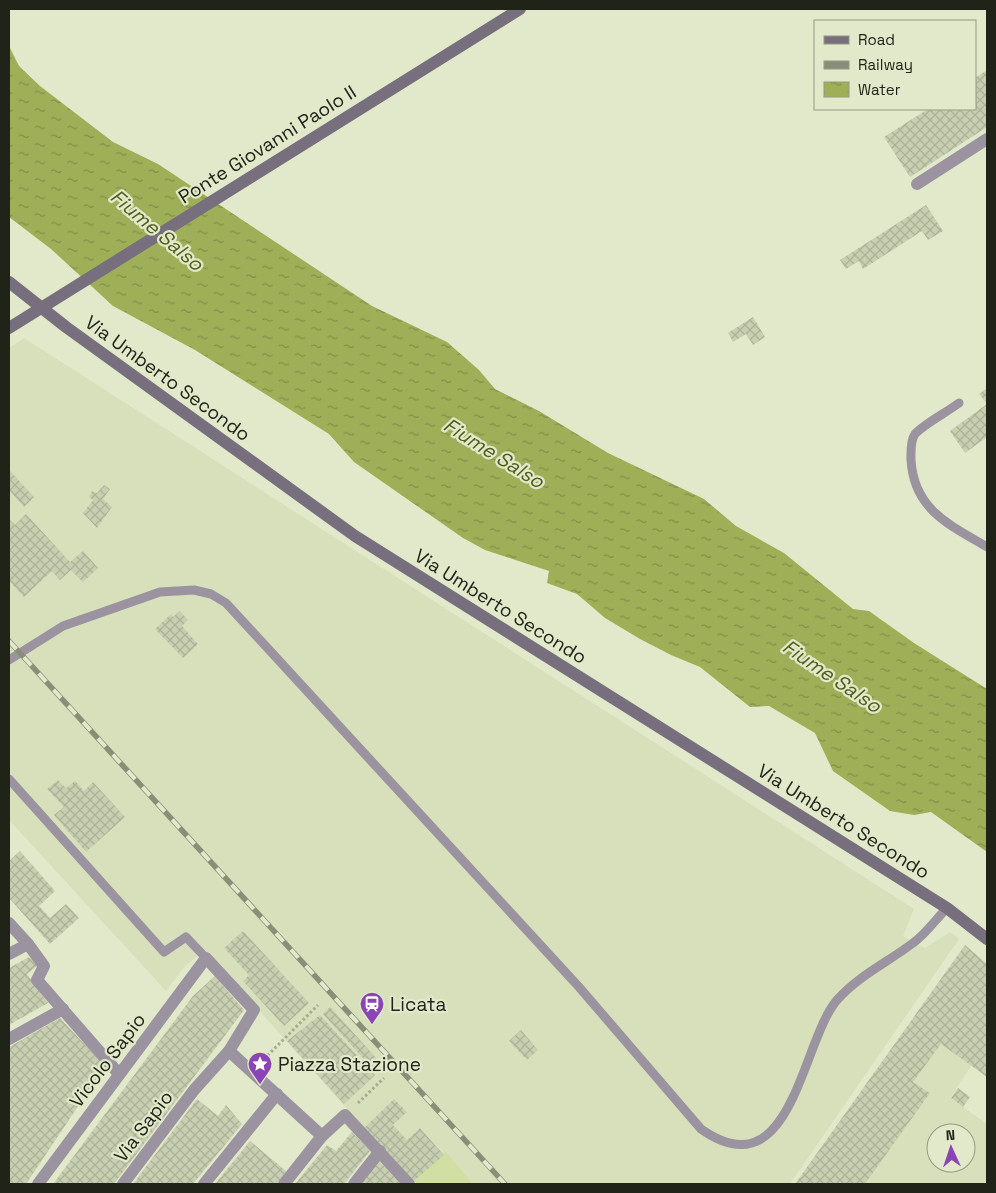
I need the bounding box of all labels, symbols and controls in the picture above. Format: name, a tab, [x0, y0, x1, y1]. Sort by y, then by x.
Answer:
legend	[814, 20, 976, 110]
text: Road	[858, 30, 895, 49]
text: Railway	[858, 55, 913, 74]
street label: Ponte Giovanni Paolo II	[174, 79, 361, 209]
text: Water	[858, 80, 901, 99]
water label: Fiume Salso	[105, 184, 209, 277]
street label: Via Umberto Secondo	[80, 310, 255, 447]
water label: Fiume Salso	[439, 412, 550, 494]
street label: Via Umberto Secondo	[410, 543, 592, 670]
water label: Fiume Salso	[778, 633, 887, 719]
street label: Via Umberto Secondo	[753, 758, 935, 885]
station icon: Licata	[359, 991, 385, 1025]
place label: Licata	[390, 992, 446, 1017]
street label: Vicolo Sapio	[64, 1008, 151, 1113]
place icon: Piazza Stazione	[247, 1051, 273, 1085]
place label: Piazza Stazione	[278, 1052, 421, 1077]
street label: Via Sapio	[108, 1085, 178, 1167]
north arrow	[926, 1123, 976, 1173]
text: N	[945, 1126, 955, 1144]

